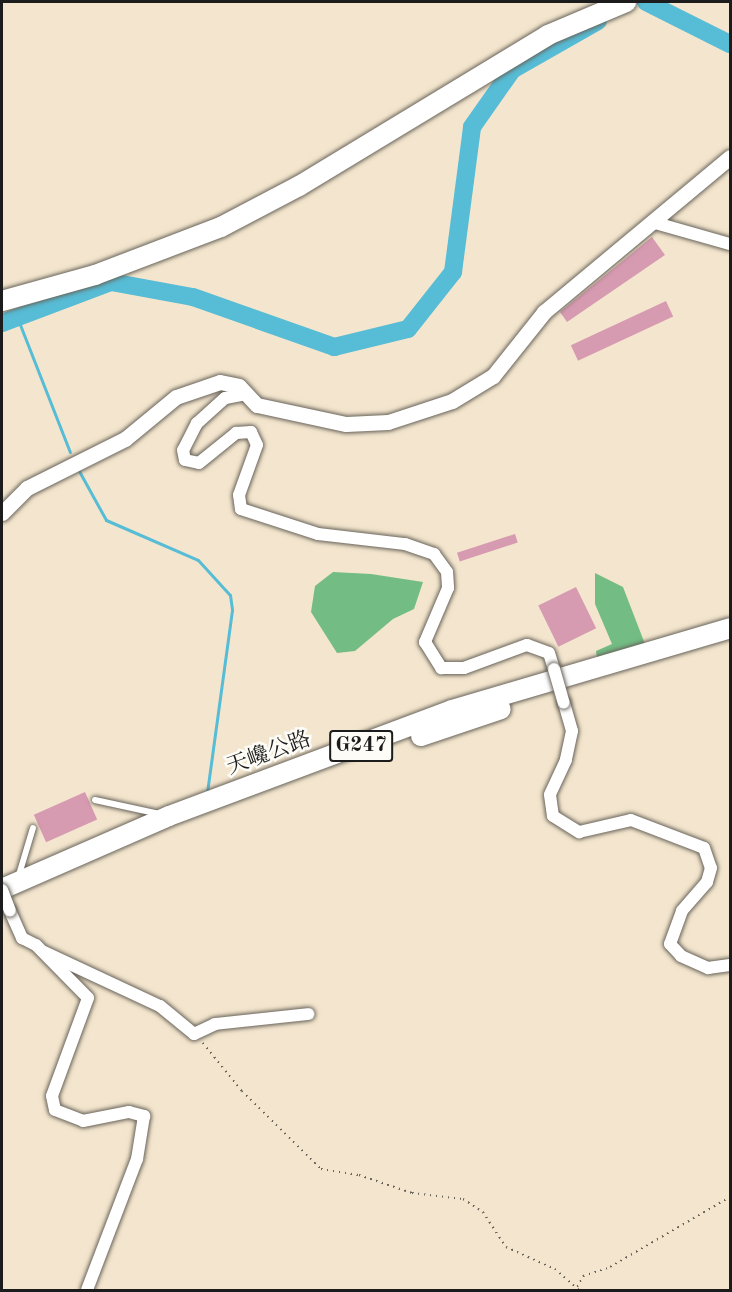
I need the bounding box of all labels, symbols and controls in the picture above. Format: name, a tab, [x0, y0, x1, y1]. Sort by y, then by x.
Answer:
street label: 天巉公路	[223, 727, 315, 781]
road number: G247	[328, 728, 394, 764]

